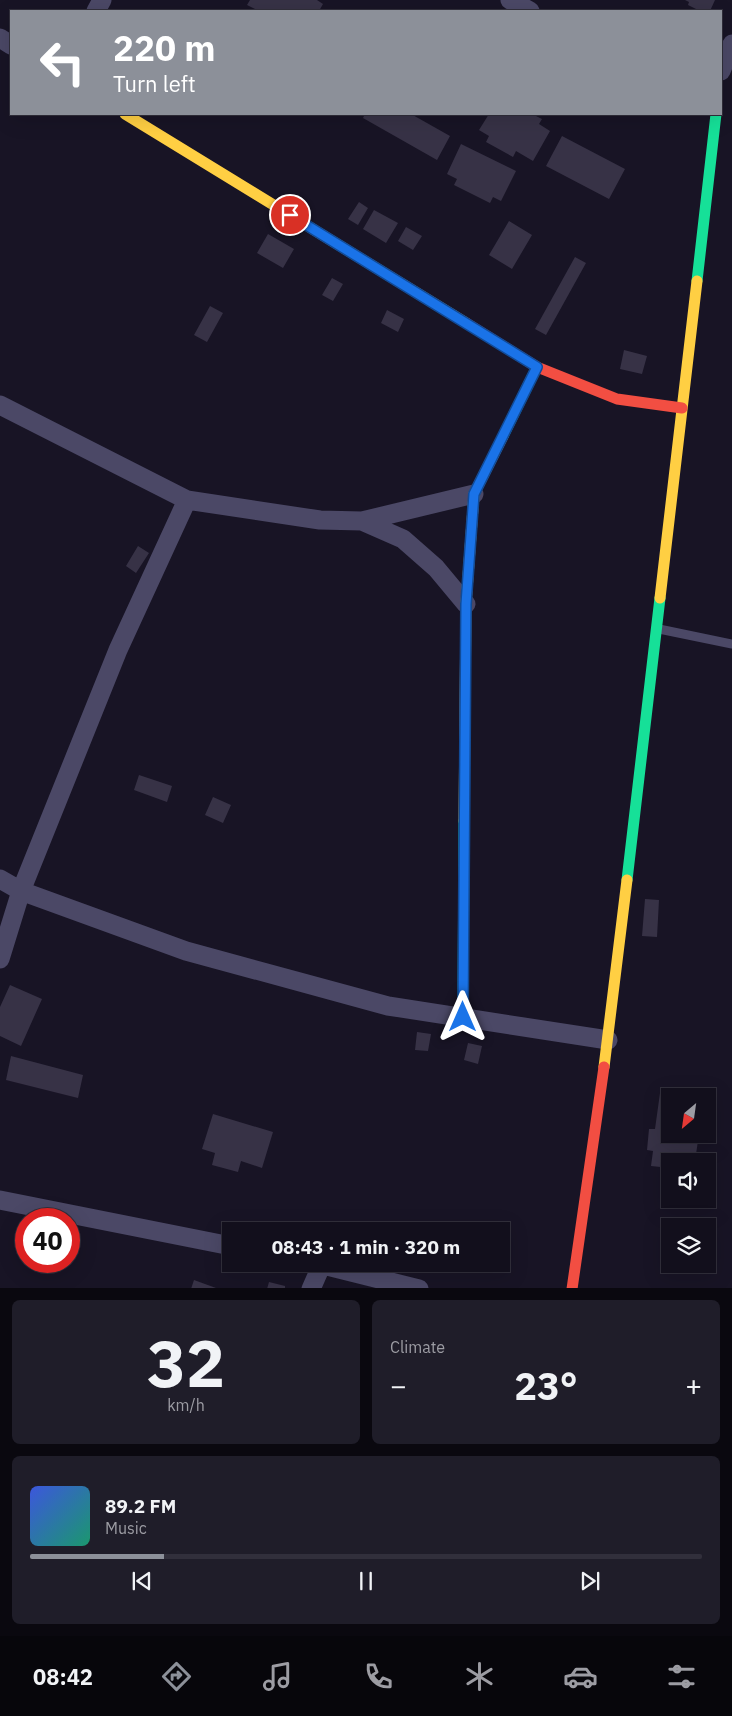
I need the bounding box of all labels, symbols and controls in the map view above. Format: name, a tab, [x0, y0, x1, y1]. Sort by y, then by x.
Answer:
text: 220 m	[113, 25, 216, 71]
icon: left	[30, 30, 95, 95]
text: Turn left	[113, 69, 196, 98]
pin	[269, 194, 311, 236]
icon: arrive	[276, 201, 304, 229]
position arrow	[436, 990, 488, 1042]
north arrow	[661, 1088, 716, 1142]
map controls	[661, 1088, 716, 1273]
button: sound	[661, 1153, 716, 1208]
speed limit sign: 40	[15, 1208, 80, 1273]
button: layers	[661, 1218, 716, 1273]
text: 08:43 · 1 min · 320 m	[272, 1235, 460, 1259]
text: 32	[147, 1320, 225, 1405]
text: Climate	[390, 1337, 445, 1357]
text: 23°	[514, 1361, 578, 1410]
text: −	[390, 1367, 407, 1404]
text: +	[685, 1367, 702, 1404]
text: km/h	[167, 1395, 205, 1415]
text: 89.2 FM	[105, 1494, 176, 1518]
text: Music	[105, 1518, 147, 1538]
icon: previous	[128, 1567, 156, 1595]
icon: pause	[352, 1567, 380, 1595]
icon: next	[576, 1567, 604, 1595]
icon: directions	[159, 1659, 194, 1694]
icon: music	[260, 1659, 295, 1694]
icon: phone	[361, 1659, 396, 1694]
icon: climate	[462, 1659, 497, 1694]
icon: car	[563, 1659, 598, 1694]
icon: filters	[664, 1659, 699, 1694]
text: 08:42	[33, 1662, 93, 1691]

